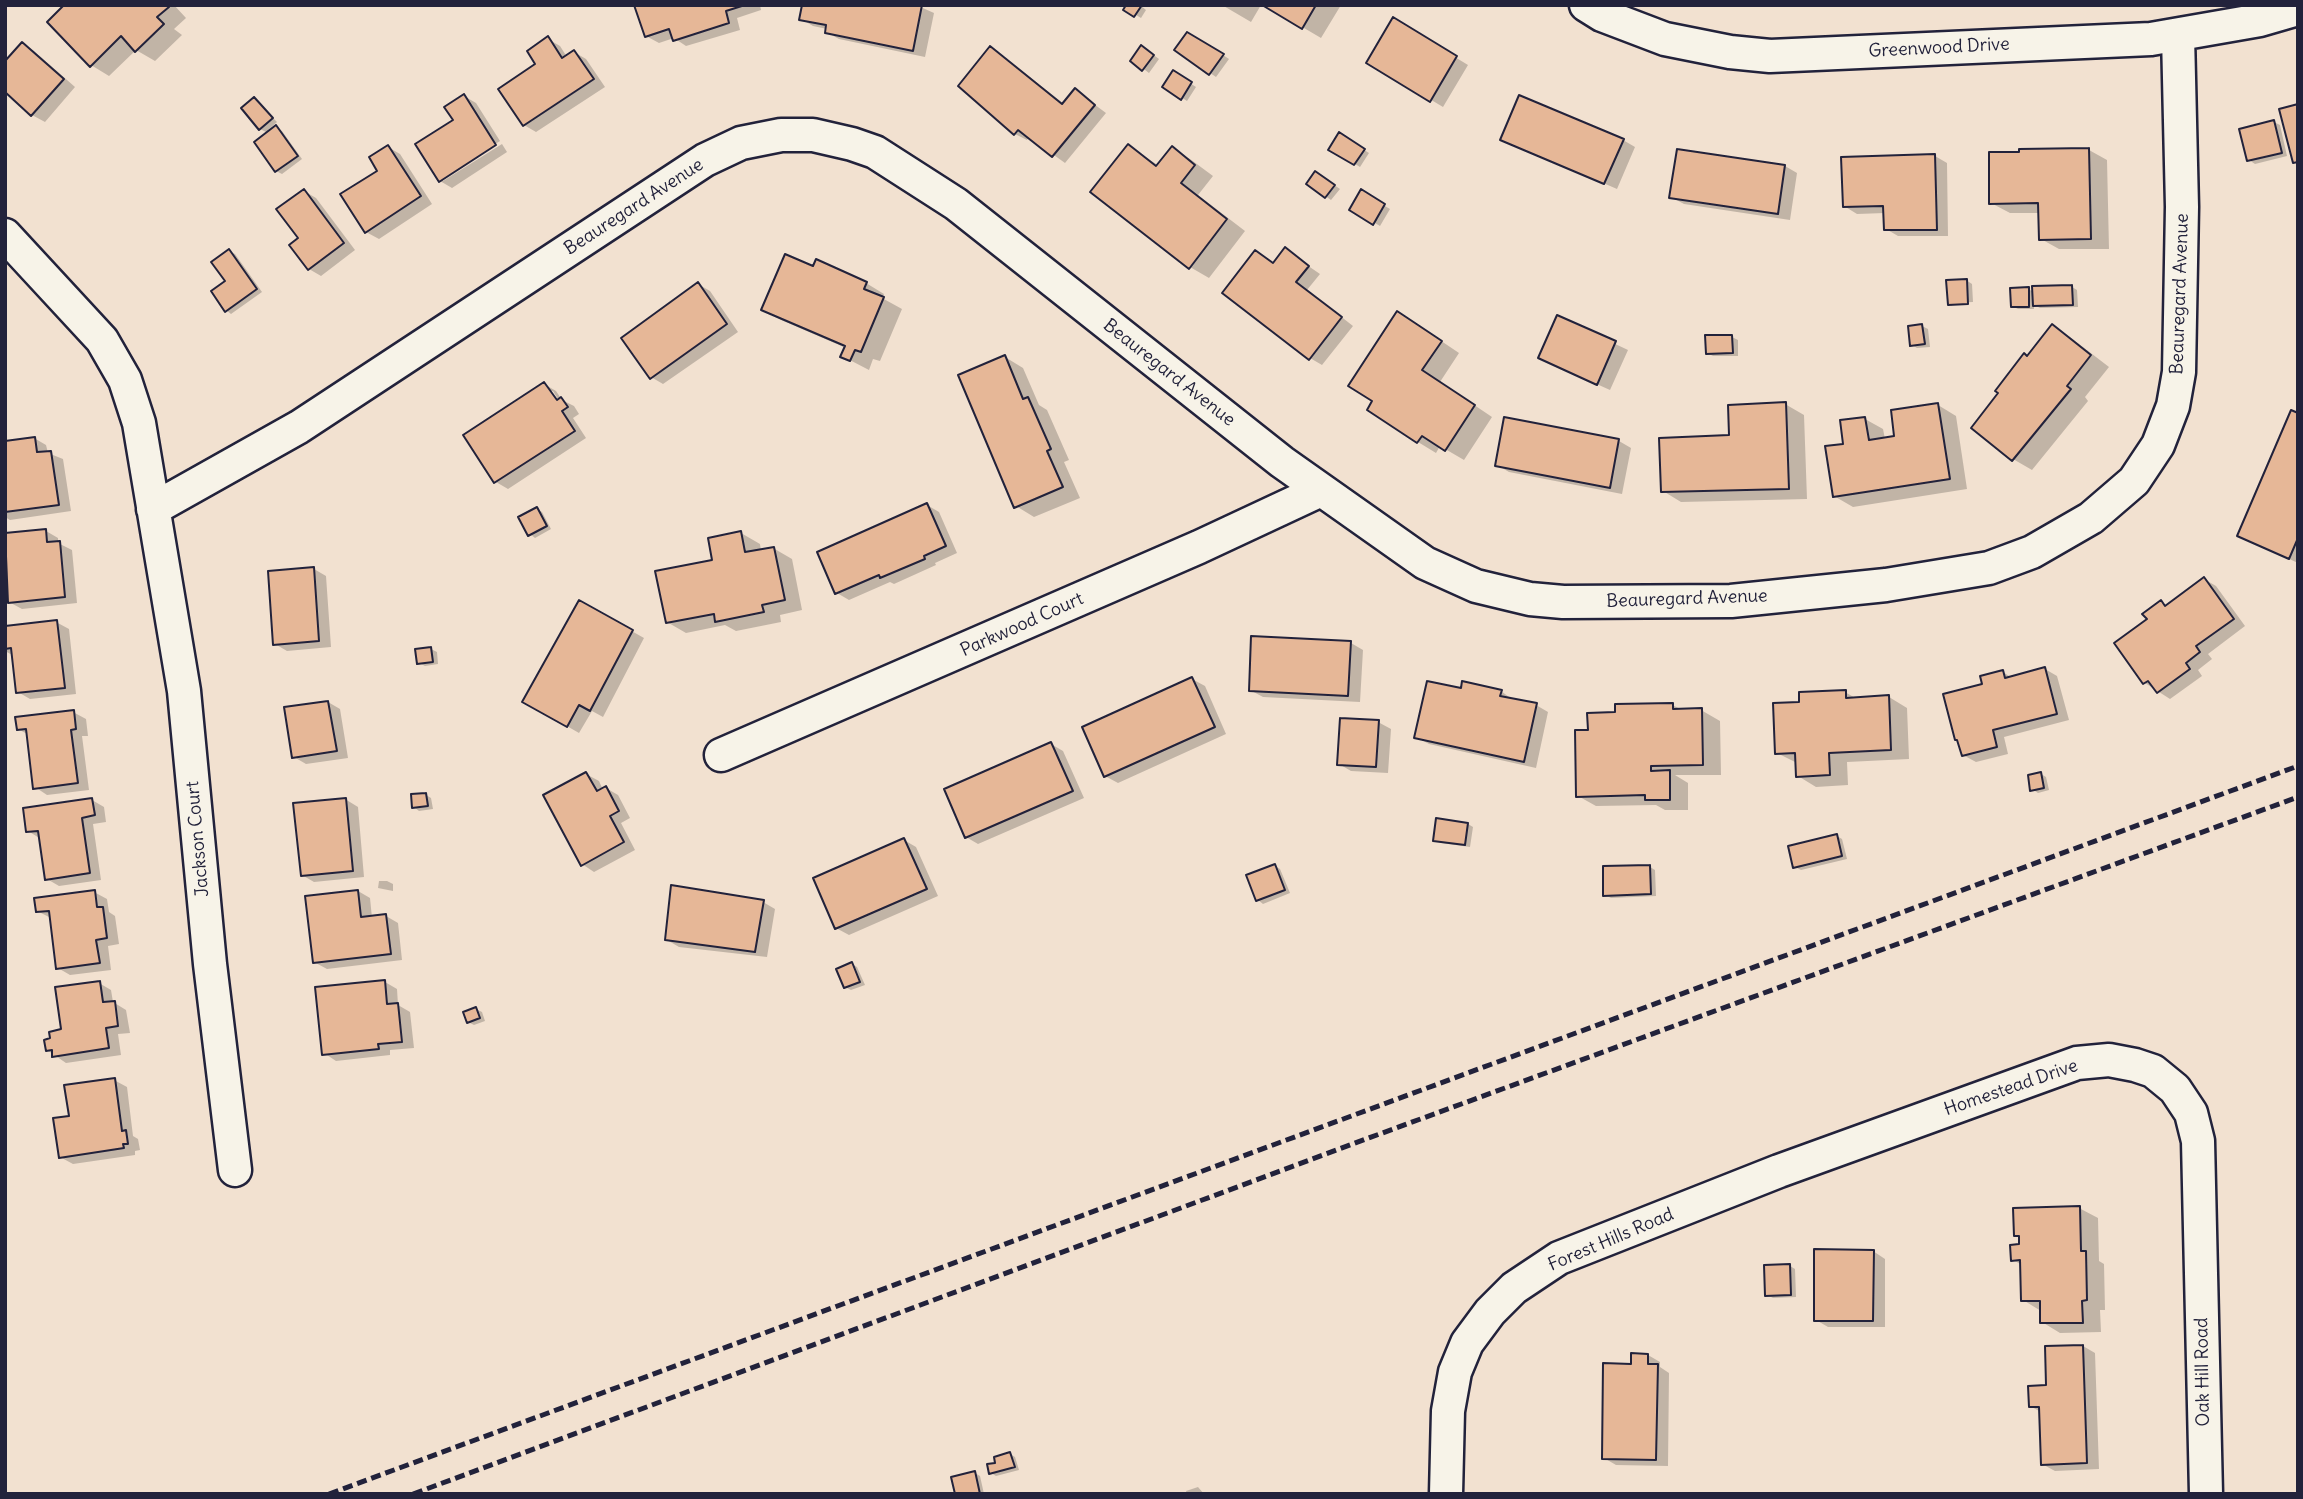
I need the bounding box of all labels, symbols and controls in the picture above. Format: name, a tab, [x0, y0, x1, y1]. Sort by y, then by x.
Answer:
street label: Greenwood Drive	[1868, 34, 2010, 62]
street label: Beauregard Avenue	[560, 154, 708, 260]
street label: Beauregard Avenue	[2166, 213, 2194, 375]
street label: Beauregard Avenue	[1099, 315, 1239, 431]
street label: Beauregard Avenue	[1606, 585, 1768, 613]
street label: Parkwood Court	[957, 588, 1087, 662]
street label: Jackson Court	[182, 780, 214, 898]
street label: Homestead Drive	[1941, 1055, 2081, 1121]
street label: Forest Hills Road	[1545, 1204, 1677, 1276]
street label: Oak Hill Road	[2191, 1317, 2215, 1427]

